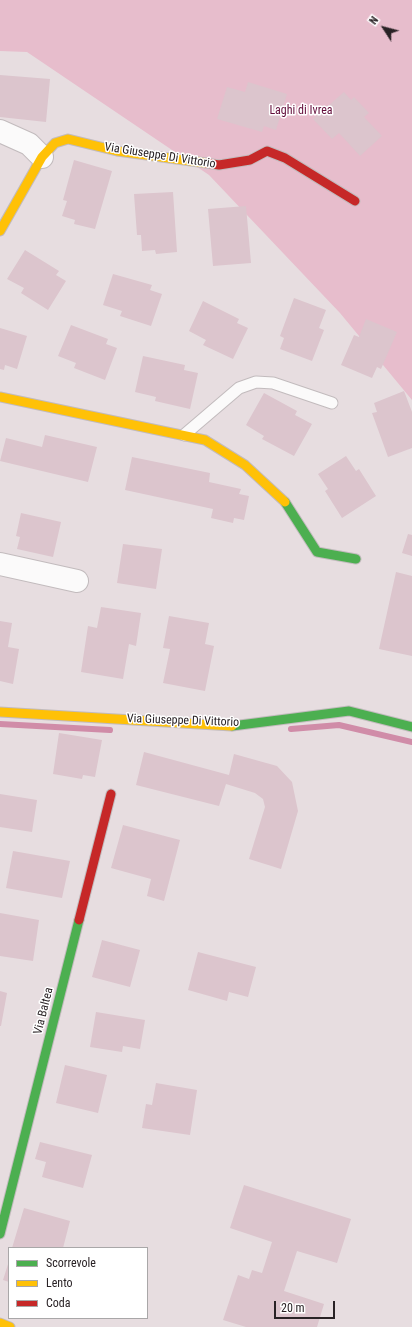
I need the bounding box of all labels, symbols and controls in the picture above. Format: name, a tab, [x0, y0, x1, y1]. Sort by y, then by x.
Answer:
north arrow	[364, 8, 404, 48]
text: N	[367, 14, 381, 27]
park label: Laghi di Ivrea	[269, 104, 333, 118]
street label: Via Giuseppe Di Vittorio	[103, 140, 217, 172]
street label: Via Giuseppe Di Vittorio	[127, 712, 239, 730]
street label: Via Baltea	[31, 986, 57, 1036]
legend	[8, 1247, 148, 1319]
text: Scorrevole	[46, 1256, 96, 1270]
text: Lento	[46, 1276, 73, 1290]
scale bar	[276, 1293, 337, 1319]
text: Coda	[46, 1296, 71, 1310]
text: 20 m	[281, 1301, 305, 1315]

